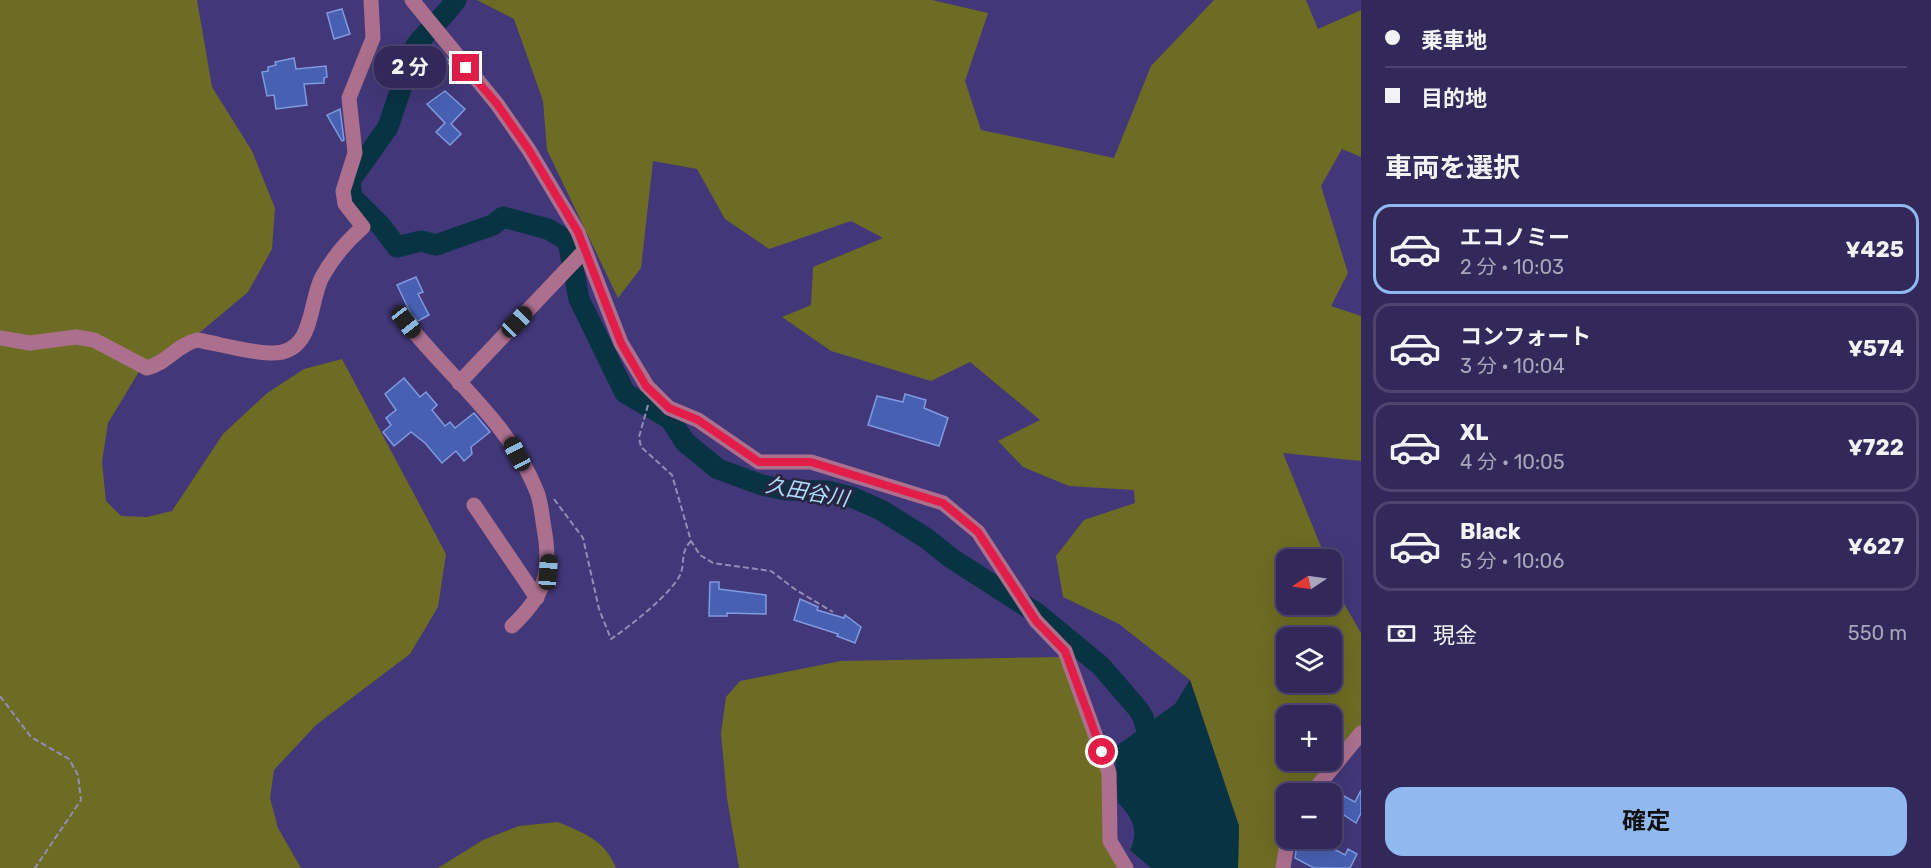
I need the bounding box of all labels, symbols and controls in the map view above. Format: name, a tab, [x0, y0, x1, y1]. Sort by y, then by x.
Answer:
text: 乗車地	[1421, 27, 1487, 54]
callout: 2 分	[373, 47, 445, 89]
route end	[452, 54, 479, 81]
text: 2 分	[391, 55, 429, 79]
text: 目的地	[1421, 85, 1487, 112]
text: 車両を選択	[1385, 152, 1520, 184]
icon: car	[1388, 222, 1442, 276]
text: エコノミー	[1460, 224, 1570, 251]
text: ¥425	[1845, 236, 1904, 263]
text: 2 分 · 10:03	[1460, 255, 1564, 279]
car	[388, 302, 424, 342]
car	[498, 303, 536, 341]
icon: car	[1388, 321, 1442, 375]
text: コンフォート	[1460, 323, 1591, 350]
text: ¥574	[1848, 335, 1904, 362]
text: 3 分 · 10:04	[1460, 354, 1565, 378]
text: XL	[1460, 419, 1488, 446]
icon: car	[1388, 420, 1442, 474]
car	[501, 434, 533, 474]
text: ¥722	[1848, 434, 1904, 461]
text: 4 分 · 10:05	[1460, 450, 1565, 474]
water label: 久田谷川	[764, 472, 853, 511]
text: Black	[1460, 518, 1521, 545]
icon: car	[1388, 519, 1442, 573]
text: ¥627	[1848, 533, 1904, 560]
north arrow	[1276, 549, 1342, 615]
map controls	[1276, 549, 1342, 849]
text: 5 分 · 10:06	[1460, 549, 1564, 573]
car	[538, 553, 558, 591]
icon: cash	[1385, 617, 1418, 650]
text: 550 m	[1848, 621, 1907, 645]
text: 現金	[1433, 622, 1477, 649]
button: layers	[1276, 627, 1342, 693]
button: +	[1276, 705, 1342, 771]
route start	[1088, 738, 1115, 765]
button: −	[1276, 783, 1342, 849]
button: 確定	[1385, 787, 1907, 856]

